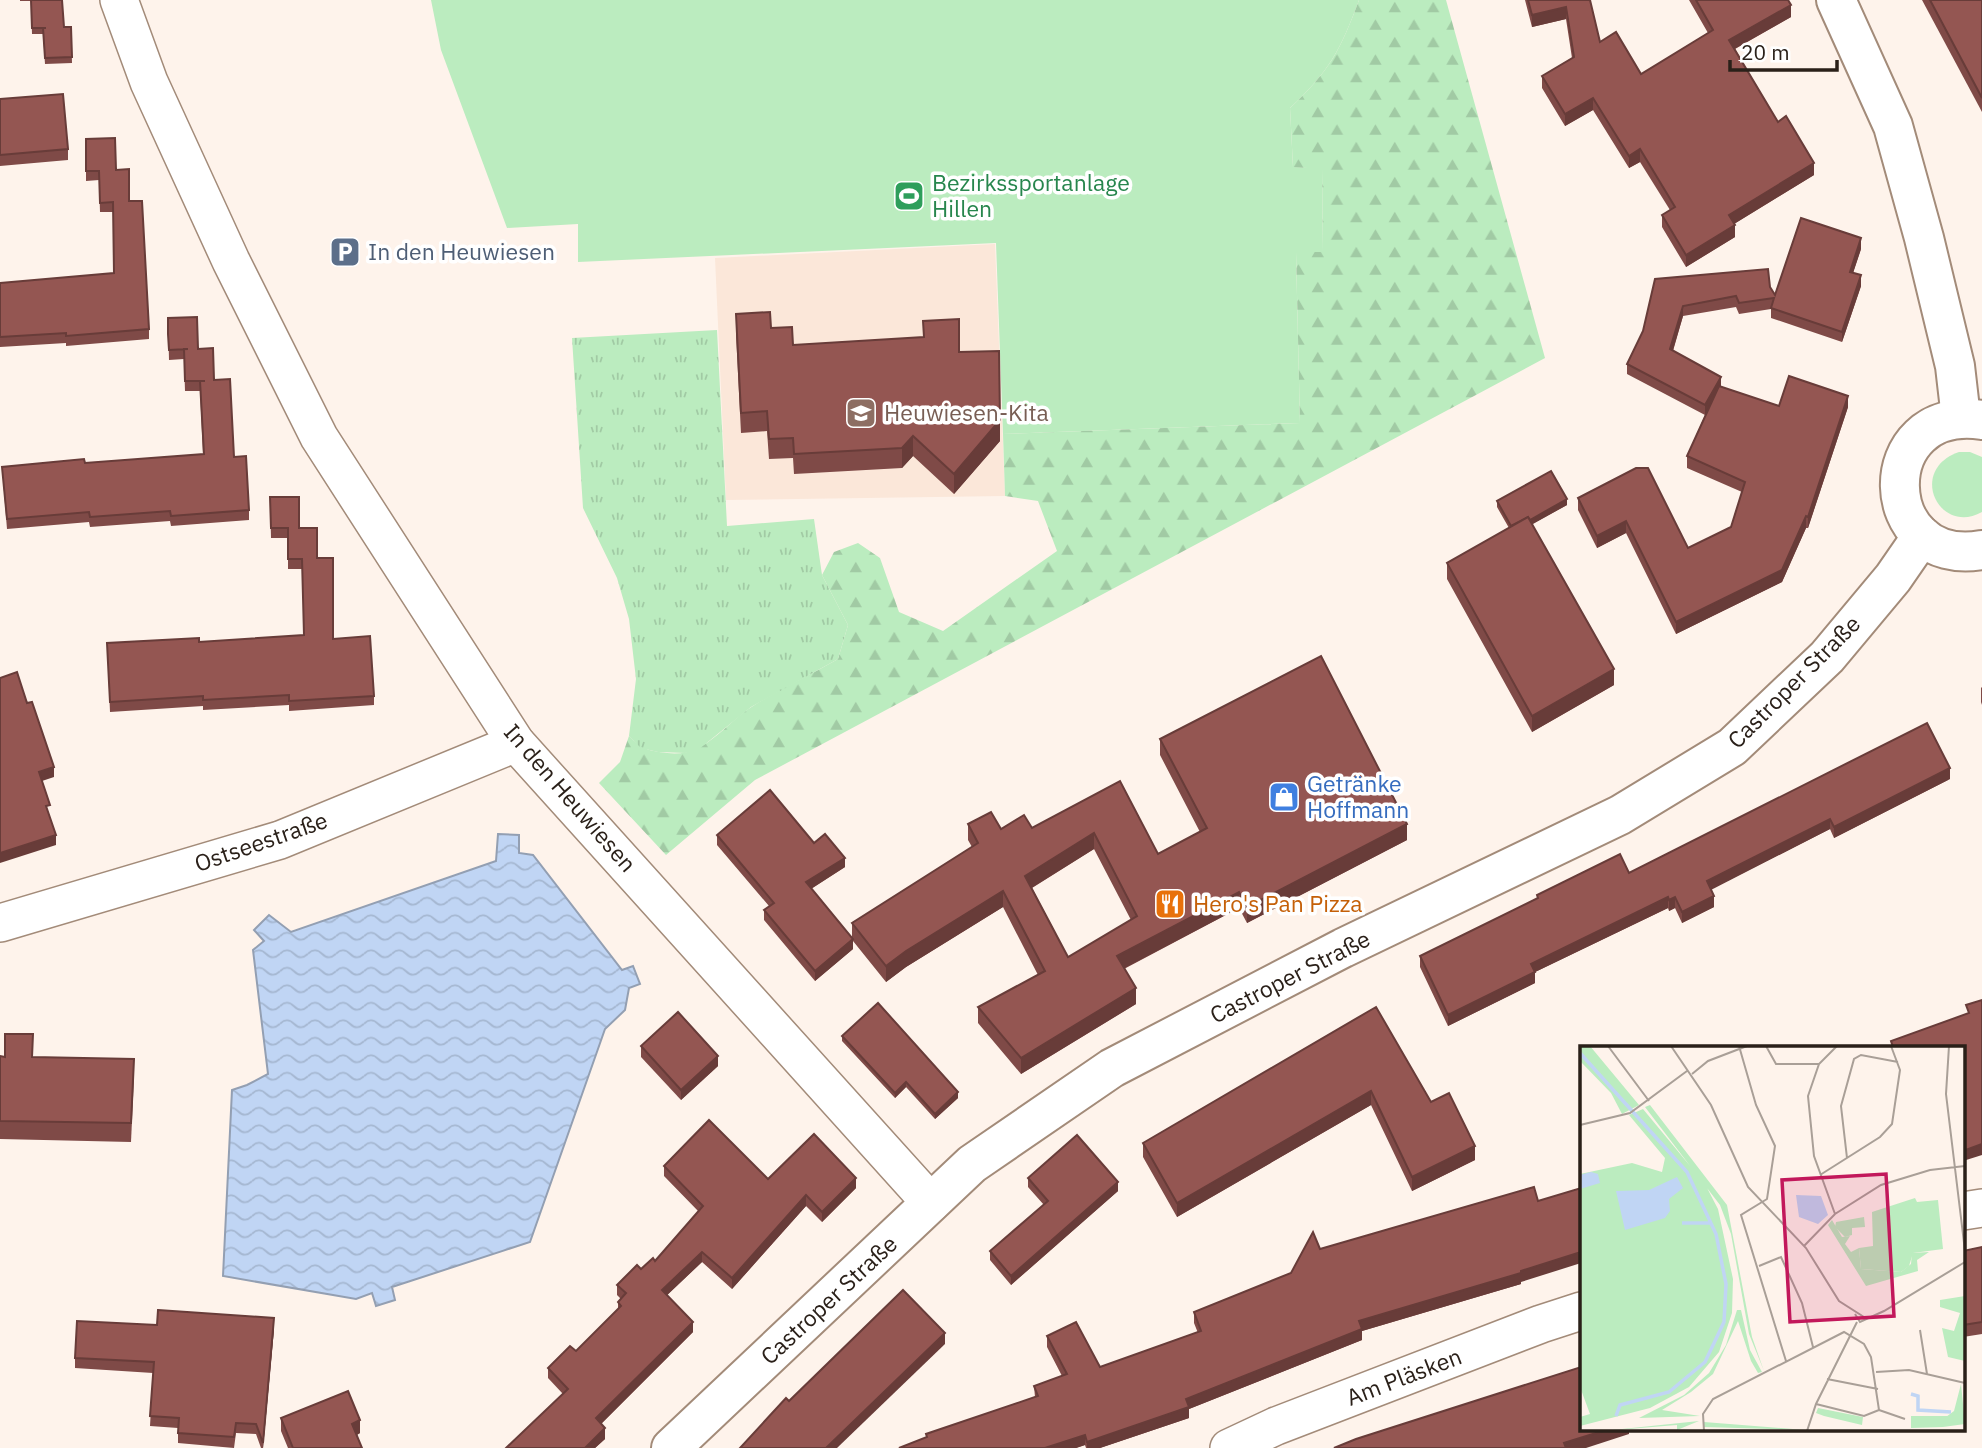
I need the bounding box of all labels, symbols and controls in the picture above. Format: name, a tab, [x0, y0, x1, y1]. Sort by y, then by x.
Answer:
scale bar	[1730, 28, 1837, 72]
text: 20 m	[1741, 38, 1790, 66]
place label: Bezirkssportanlage Hillen	[932, 167, 1130, 223]
sports icon: Bezirkssportanlage Hillen	[892, 179, 926, 213]
parking icon: In den Heuwiesen	[328, 235, 362, 269]
place label: In den Heuwiesen	[368, 236, 555, 266]
school or university icon: Heuwiesen-Kita	[844, 396, 878, 430]
place label: Heuwiesen-Kita	[884, 397, 1049, 427]
street label: Castroper Straße	[1720, 608, 1866, 754]
street label: In den Heuwiesen	[498, 717, 643, 878]
place label: Getränke Hoffmann	[1307, 768, 1409, 824]
shop icon: Getränke Hoffmann	[1267, 780, 1301, 814]
street label: Ostseestraße	[190, 804, 331, 878]
restaurant icon: Hero's Pan Pizza	[1153, 887, 1187, 921]
place label: Hero's Pan Pizza	[1193, 888, 1363, 918]
street label: Castroper Straße	[1204, 923, 1375, 1029]
inset map	[1580, 1046, 1965, 1430]
street label: Castroper Straße	[754, 1228, 903, 1370]
street label: Am Pläsken	[1342, 1340, 1466, 1412]

